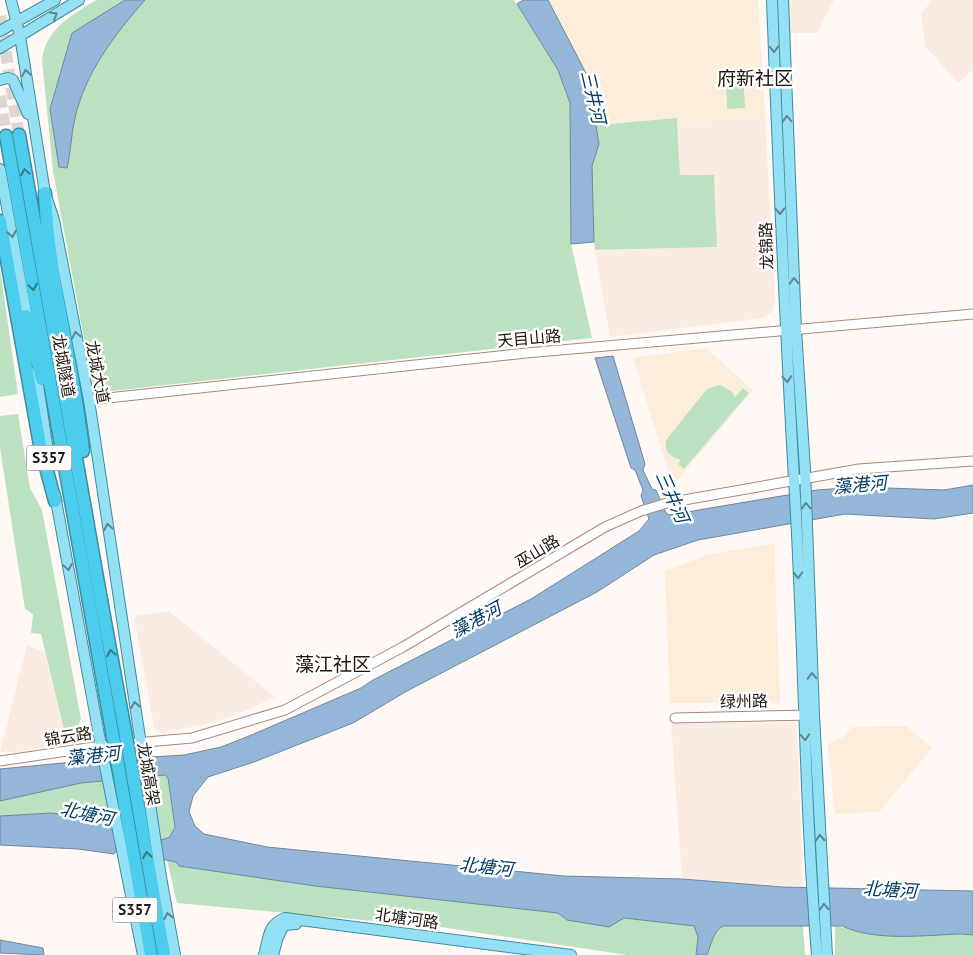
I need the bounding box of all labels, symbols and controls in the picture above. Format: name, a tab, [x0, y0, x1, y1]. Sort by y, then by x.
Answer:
one-way arrow	[49, 11, 58, 21]
one-way arrow	[768, 45, 779, 53]
district label: 府新社区	[717, 66, 793, 90]
one-way arrow	[21, 68, 31, 77]
water label: 三井河	[576, 68, 611, 129]
one-way arrow	[782, 114, 793, 122]
one-way arrow	[21, 168, 31, 177]
one-way arrow	[774, 207, 785, 215]
street label: 龙锦路	[755, 222, 777, 270]
one-way arrow	[6, 230, 16, 238]
one-way arrow	[789, 277, 799, 284]
one-way arrow	[28, 283, 38, 292]
street label: 天目山路	[496, 325, 562, 351]
one-way arrow	[72, 331, 82, 340]
street label: 龙城隧道	[49, 333, 79, 399]
street label: 龙城大道	[82, 339, 114, 405]
one-way arrow	[782, 375, 793, 383]
road number: S357	[27, 446, 72, 470]
water label: 三井河	[651, 467, 695, 529]
water label: 藻港河	[832, 470, 891, 498]
one-way arrow	[801, 502, 811, 510]
one-way arrow	[103, 523, 114, 531]
street label: 巫山路	[511, 530, 563, 572]
one-way arrow	[62, 562, 72, 571]
one-way arrow	[793, 571, 803, 579]
water label: 藻港河	[447, 595, 508, 642]
one-way arrow	[106, 649, 116, 658]
district label: 藻江社区	[295, 652, 371, 676]
one-way arrow	[807, 671, 817, 679]
street label: 绿州路	[720, 691, 768, 711]
one-way arrow	[130, 701, 141, 709]
street label: 锦云路	[43, 722, 93, 750]
one-way arrow	[799, 733, 810, 741]
water label: 藻港河	[65, 741, 124, 770]
street label: 龙城高架	[134, 741, 164, 807]
water label: 北塘河	[58, 797, 119, 831]
one-way arrow	[815, 834, 826, 842]
one-way arrow	[142, 851, 152, 860]
water label: 北塘河	[458, 852, 517, 881]
water label: 北塘河	[862, 877, 921, 903]
road number: S357	[112, 898, 158, 922]
one-way arrow	[819, 903, 830, 911]
street label: 北塘河路	[374, 904, 440, 932]
one-way arrow	[163, 912, 174, 921]

